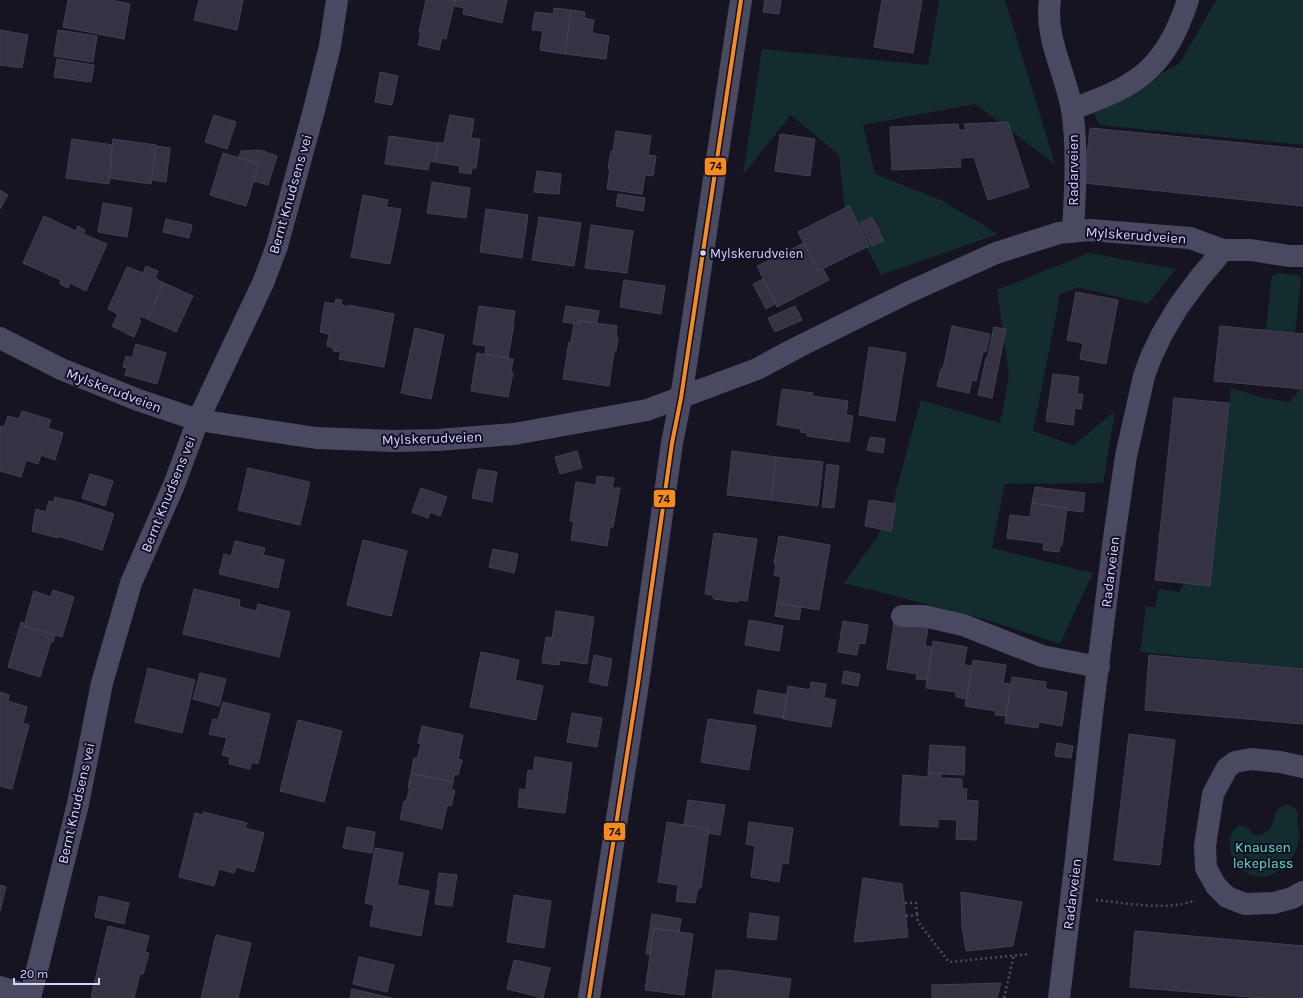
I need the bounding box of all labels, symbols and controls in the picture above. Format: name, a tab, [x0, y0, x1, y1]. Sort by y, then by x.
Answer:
street label: Bernt Knudsens vei	[265, 132, 316, 256]
street label: Radarveien	[1065, 134, 1082, 206]
line badge: 74	[704, 157, 727, 176]
text: 74	[710, 160, 722, 173]
street label: Mylskerudveien	[1085, 224, 1187, 247]
place label: Mylskerudveien	[710, 246, 803, 261]
marker: Mylskerudveien	[698, 248, 708, 258]
street label: Mylskerudveien	[64, 365, 164, 416]
street label: Mylskerudveien	[381, 428, 483, 449]
street label: Bernt Knudsens vei	[137, 434, 200, 555]
line badge: 74	[653, 489, 676, 508]
text: 74	[658, 493, 670, 506]
street label: Radarveien	[1098, 536, 1123, 609]
street label: Bernt Knudsens vei	[54, 741, 99, 865]
line badge: 74	[603, 822, 626, 841]
text: 74	[609, 826, 621, 839]
park label: Knausen lekeplass	[1233, 839, 1293, 872]
street label: Radarveien	[1060, 858, 1085, 931]
scale bar	[14, 960, 99, 986]
text: 20 m	[20, 967, 48, 981]

